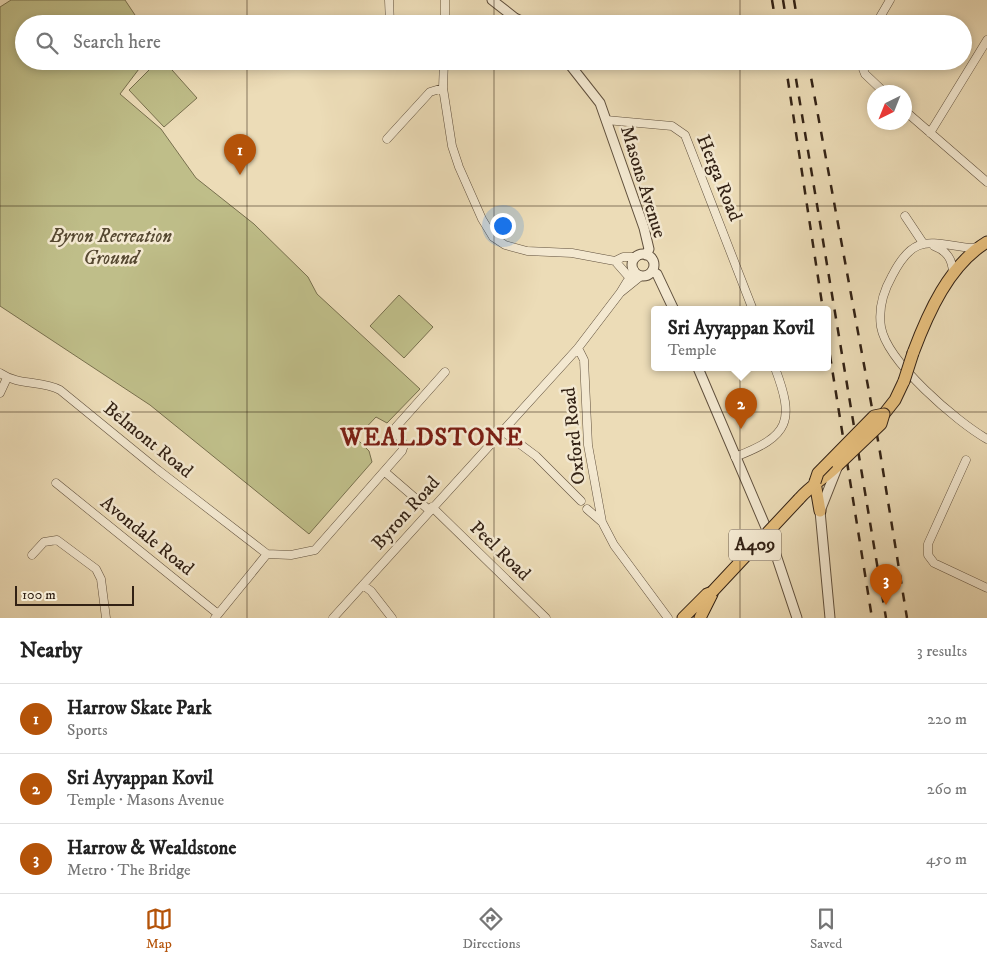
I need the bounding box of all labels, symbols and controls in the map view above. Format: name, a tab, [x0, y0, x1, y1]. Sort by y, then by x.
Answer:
search box	[15, 15, 972, 70]
icon: search	[33, 29, 61, 57]
text: Search here	[73, 31, 161, 54]
north arrow	[867, 85, 912, 130]
street label: Masons Avenue	[615, 123, 671, 241]
street label: Herga Road	[691, 131, 747, 225]
pin: 1	[224, 134, 256, 175]
your location	[490, 213, 516, 239]
park label: Byron Recreation Ground	[49, 225, 172, 270]
popup	[651, 306, 831, 371]
text: Sri Ayyappan Kovil	[668, 317, 814, 340]
text: Temple	[668, 340, 716, 360]
street label: Oxford Road	[557, 386, 591, 486]
pin: 2	[725, 388, 757, 429]
street label: Belmont Road	[99, 397, 198, 483]
district label: WEALDSTONE	[339, 423, 524, 453]
street label: Byron Road	[367, 471, 445, 554]
street label: Avondale Road	[96, 491, 199, 581]
street label: Peel Road	[465, 516, 536, 586]
road number: A409	[729, 530, 781, 560]
pin: 3	[870, 564, 902, 605]
scale bar	[15, 583, 134, 606]
text: 100 m	[22, 586, 56, 604]
text: Nearby	[20, 638, 82, 664]
text: 3 results	[917, 641, 967, 661]
text: Harrow Skate Park	[67, 697, 212, 720]
text: 1	[33, 709, 39, 729]
text: 220 m	[927, 709, 967, 729]
text: Sports	[67, 720, 108, 740]
text: Sri Ayyappan Kovil	[67, 767, 213, 790]
text: 2	[32, 779, 40, 799]
text: 260 m	[927, 779, 967, 799]
text: Temple · Masons Avenue	[67, 790, 224, 810]
text: Harrow & Wealdstone	[67, 837, 236, 860]
text: 3	[33, 849, 39, 869]
text: 450 m	[926, 849, 967, 869]
text: Metro · The Bridge	[67, 860, 191, 880]
tab: Map	[145, 905, 173, 953]
tab: Directions	[462, 905, 520, 953]
tab: Saved	[810, 905, 842, 953]

